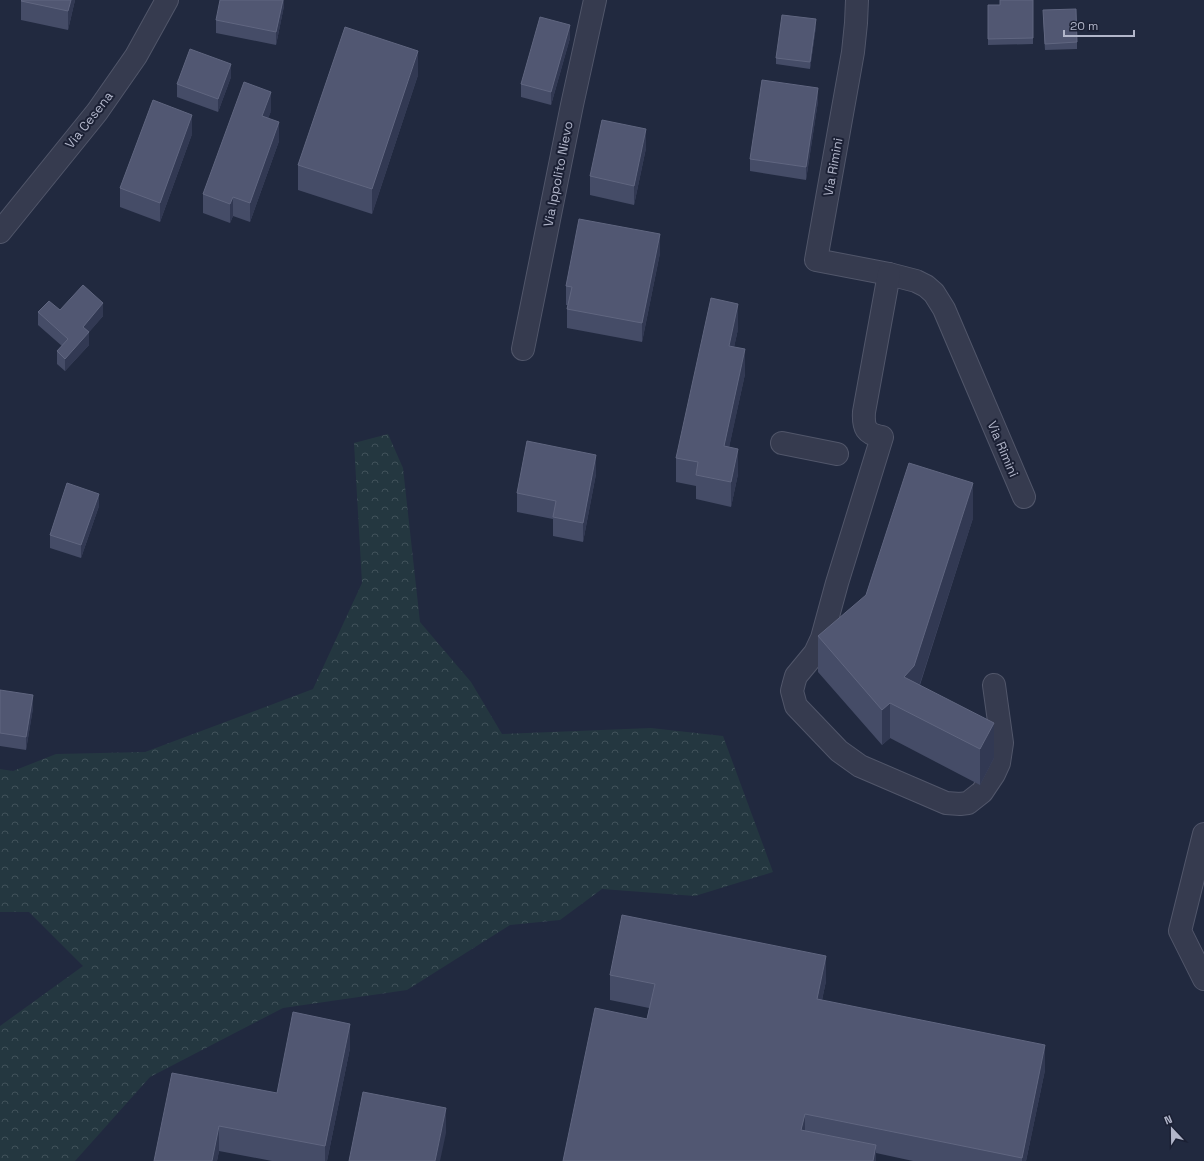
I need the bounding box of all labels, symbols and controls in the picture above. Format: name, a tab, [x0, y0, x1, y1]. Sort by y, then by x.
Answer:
scale bar	[1064, 12, 1134, 38]
text: 20 m	[1070, 18, 1098, 34]
street label: Via Cesena	[61, 88, 117, 152]
street label: Via Ippolito Nievo	[539, 120, 577, 228]
street label: Via Rimini	[820, 136, 846, 198]
street label: Via Rimini	[984, 419, 1022, 479]
north arrow	[1152, 1109, 1192, 1149]
text: N	[1162, 1112, 1174, 1128]

